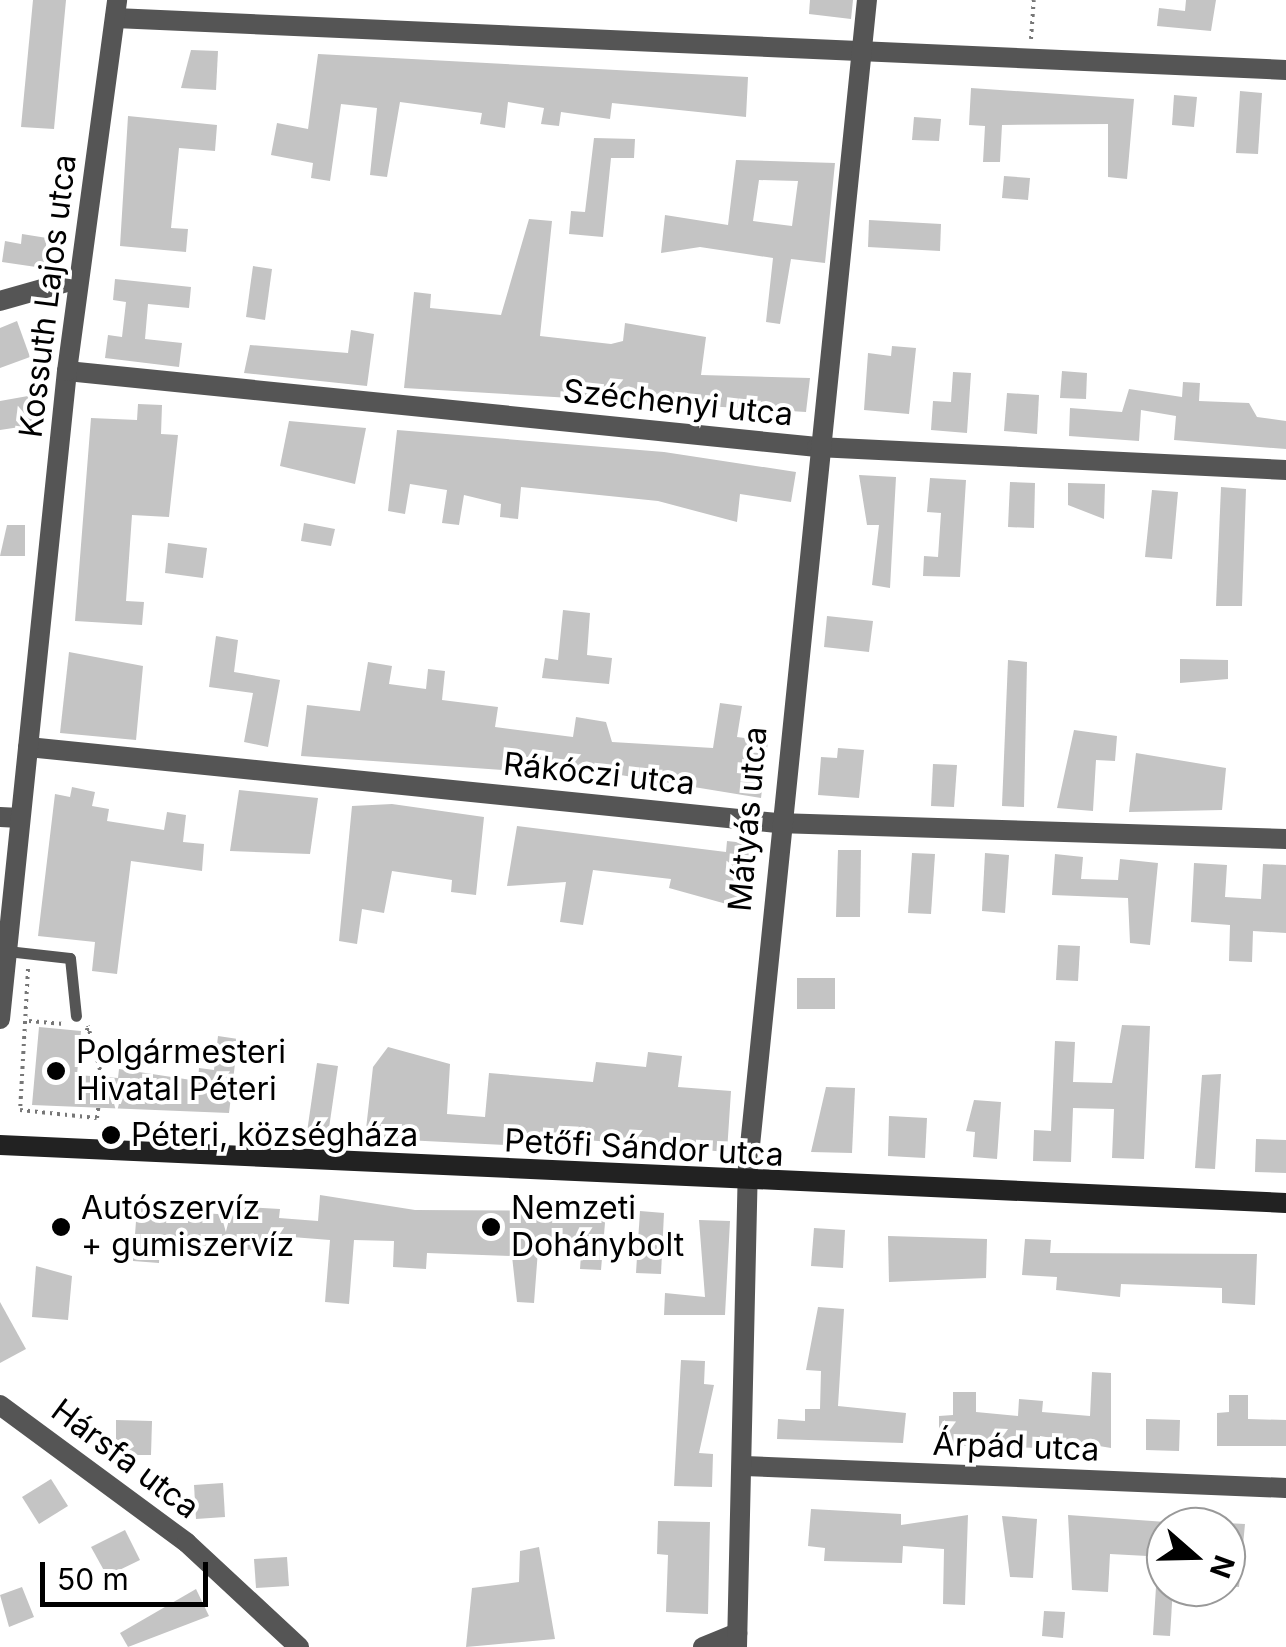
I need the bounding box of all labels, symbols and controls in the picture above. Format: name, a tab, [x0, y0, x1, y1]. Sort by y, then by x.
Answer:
street label: Kossuth Lajos utca	[12, 152, 84, 440]
street label: Széchenyi utca	[561, 372, 795, 434]
street label: Mátyás utca	[721, 725, 775, 913]
street label: Rákóczi utca	[501, 745, 697, 803]
place label: Polgármesteri Hivatal Péteri	[76, 1034, 286, 1109]
marker: Polgármesteri Hivatal Péteri	[45, 1060, 67, 1082]
place label: Péteri, községháza	[131, 1116, 418, 1154]
street label: Petőfi Sándor utca	[503, 1122, 785, 1174]
marker: Péteri, községháza	[100, 1124, 122, 1146]
place label: Autószervíz + gumiszervíz	[81, 1190, 294, 1265]
place label: Nemzeti Dohánybolt	[511, 1190, 684, 1265]
marker: Autószervíz + gumiszervíz	[50, 1216, 72, 1238]
marker: Nemzeti Dohánybolt	[480, 1216, 502, 1238]
street label: Hársfa utca	[44, 1391, 206, 1527]
street label: Árpád utca	[932, 1425, 1100, 1469]
north arrow	[1146, 1507, 1246, 1607]
scale bar	[45, 1542, 212, 1604]
text: N	[1203, 1551, 1242, 1582]
text: 50 m	[57, 1561, 129, 1597]

